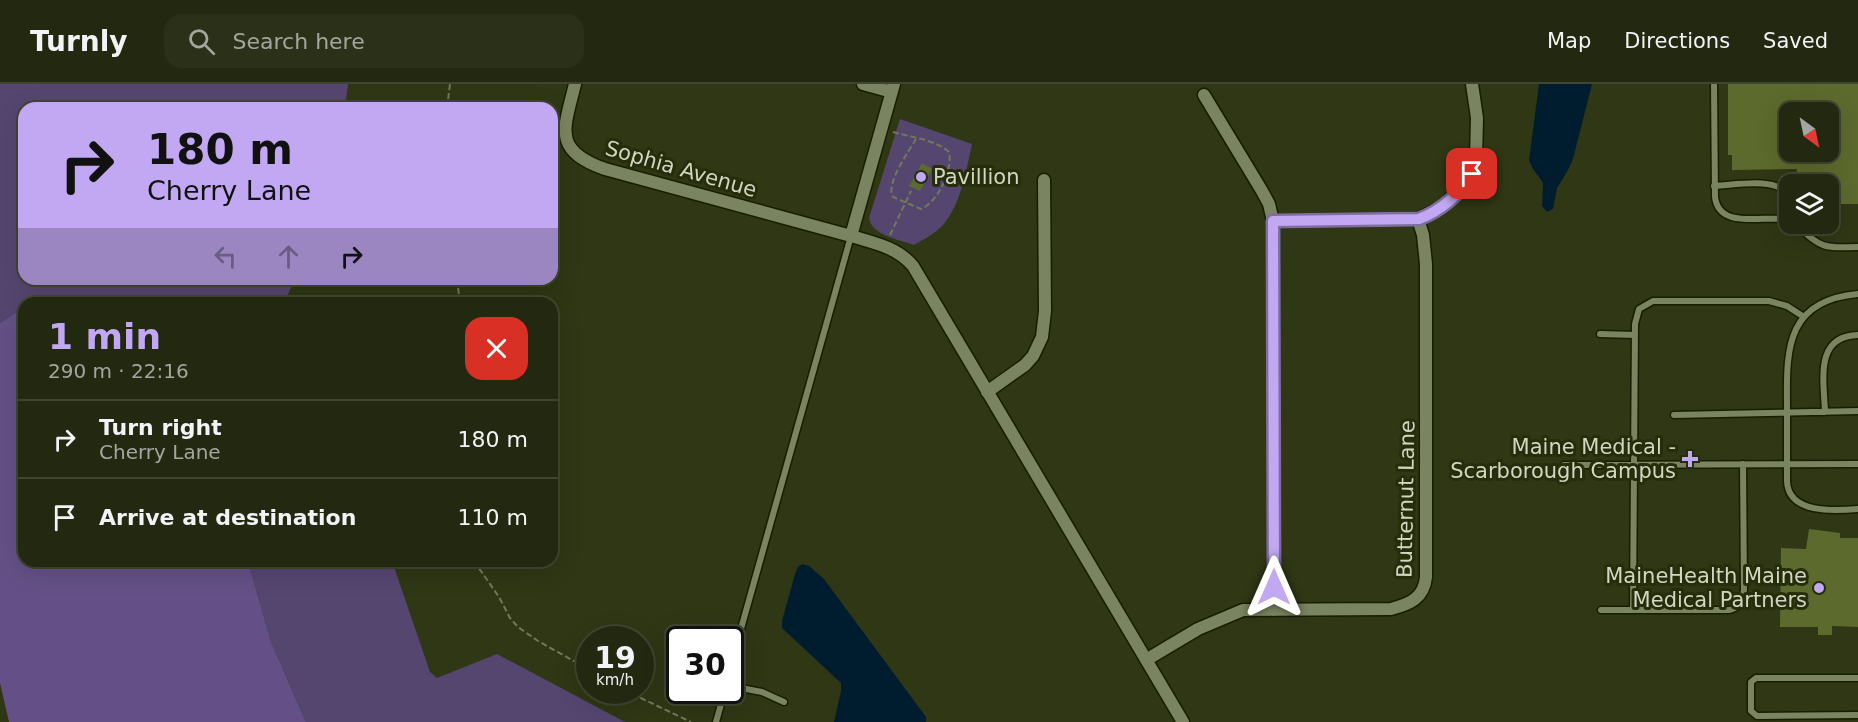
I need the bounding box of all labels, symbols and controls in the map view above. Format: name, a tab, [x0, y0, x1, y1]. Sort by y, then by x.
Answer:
search box	[164, 14, 584, 68]
text: Turnly	[30, 25, 128, 58]
icon: search	[185, 25, 218, 58]
text: Search here	[233, 29, 365, 54]
text: Map	[1547, 29, 1591, 53]
text: Directions	[1624, 29, 1730, 53]
text: Saved	[1763, 29, 1828, 53]
north arrow	[1779, 102, 1839, 162]
map controls	[1779, 102, 1839, 234]
text: 180 m	[147, 125, 293, 174]
icon: right	[48, 126, 126, 204]
street label: Sophia Avenue	[603, 136, 759, 202]
pin	[1446, 148, 1497, 199]
icon: arrive	[1455, 157, 1488, 190]
place label: Pavillion	[933, 165, 1020, 189]
marker: Pavillion	[914, 170, 928, 184]
button: layers	[1779, 174, 1839, 234]
text: Cherry Lane	[147, 175, 311, 206]
icon: left	[209, 240, 242, 273]
icon: ahead	[272, 240, 305, 273]
icon: right	[335, 240, 368, 273]
text: 1 min	[48, 316, 161, 357]
button: close	[465, 317, 528, 380]
text: 290 m · 22:16	[48, 359, 189, 383]
text: Turn right	[99, 415, 222, 440]
street label: Butternut Lane	[1393, 420, 1419, 578]
icon: right	[48, 423, 81, 456]
text: 180 m	[458, 427, 528, 452]
place label: Maine Medical - Scarborough Campus	[1450, 435, 1676, 483]
text: Cherry Lane	[99, 440, 221, 464]
marker: Maine Medical - Scarborough Campus	[1681, 450, 1699, 468]
icon: arrive	[48, 501, 81, 534]
text: Arrive at destination	[99, 505, 356, 530]
text: 110 m	[458, 505, 528, 530]
position arrow	[1242, 555, 1306, 619]
place label: MaineHealth Maine Medical Partners	[1605, 564, 1807, 612]
marker: MaineHealth Maine Medical Partners	[1812, 581, 1826, 595]
speed limit sign: 30	[666, 626, 744, 704]
text: 19	[594, 640, 636, 675]
text: km/h	[596, 671, 634, 689]

